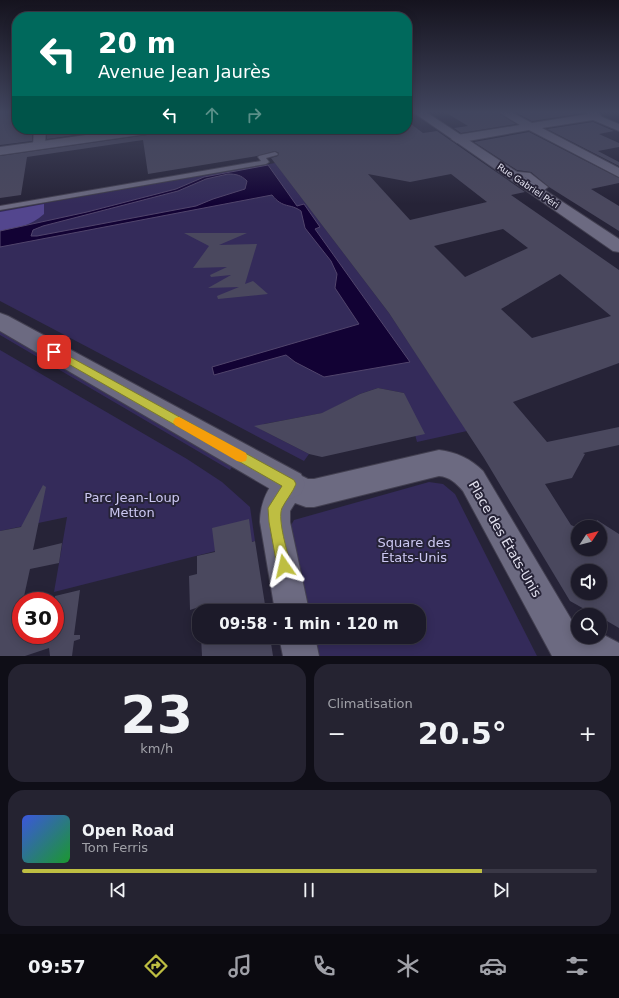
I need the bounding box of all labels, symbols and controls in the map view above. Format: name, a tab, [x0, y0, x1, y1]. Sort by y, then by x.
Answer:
text: 20 m	[98, 27, 176, 60]
icon: left	[32, 28, 84, 80]
text: Avenue Jean Jaurès	[98, 61, 270, 82]
icon: left	[159, 104, 181, 126]
icon: ahead	[201, 104, 223, 126]
icon: right	[243, 104, 265, 126]
street label: Rue Gabriel Péri	[495, 162, 561, 210]
pin	[37, 335, 71, 369]
icon: arrive	[43, 341, 65, 363]
street label: Place des États-Unis	[466, 478, 545, 600]
park label: Parc Jean-Loup Metton	[84, 490, 180, 520]
north arrow	[571, 520, 607, 556]
map controls	[571, 520, 607, 644]
park label: Square des États-Unis	[378, 535, 451, 565]
position arrow	[263, 545, 305, 587]
button: sound	[571, 564, 607, 600]
speed limit sign: 30	[12, 592, 64, 644]
button: search	[571, 608, 607, 644]
text: 09:58 · 1 min · 120 m	[219, 615, 399, 633]
text: 23	[121, 685, 193, 745]
text: Climatisation	[328, 696, 413, 711]
text: 20.5°	[418, 716, 507, 751]
text: −	[328, 721, 346, 746]
text: +	[579, 721, 597, 746]
text: km/h	[140, 741, 173, 756]
text: Open Road	[82, 822, 174, 840]
text: Tom Ferris	[82, 840, 148, 855]
icon: previous	[107, 879, 129, 901]
icon: pause	[298, 879, 320, 901]
icon: next	[490, 879, 512, 901]
icon: directions	[142, 952, 170, 980]
icon: music	[226, 952, 254, 980]
icon: phone	[310, 952, 338, 980]
icon: climate	[394, 952, 422, 980]
icon: car	[479, 952, 507, 980]
icon: filters	[563, 952, 591, 980]
text: 09:57	[28, 956, 85, 977]

